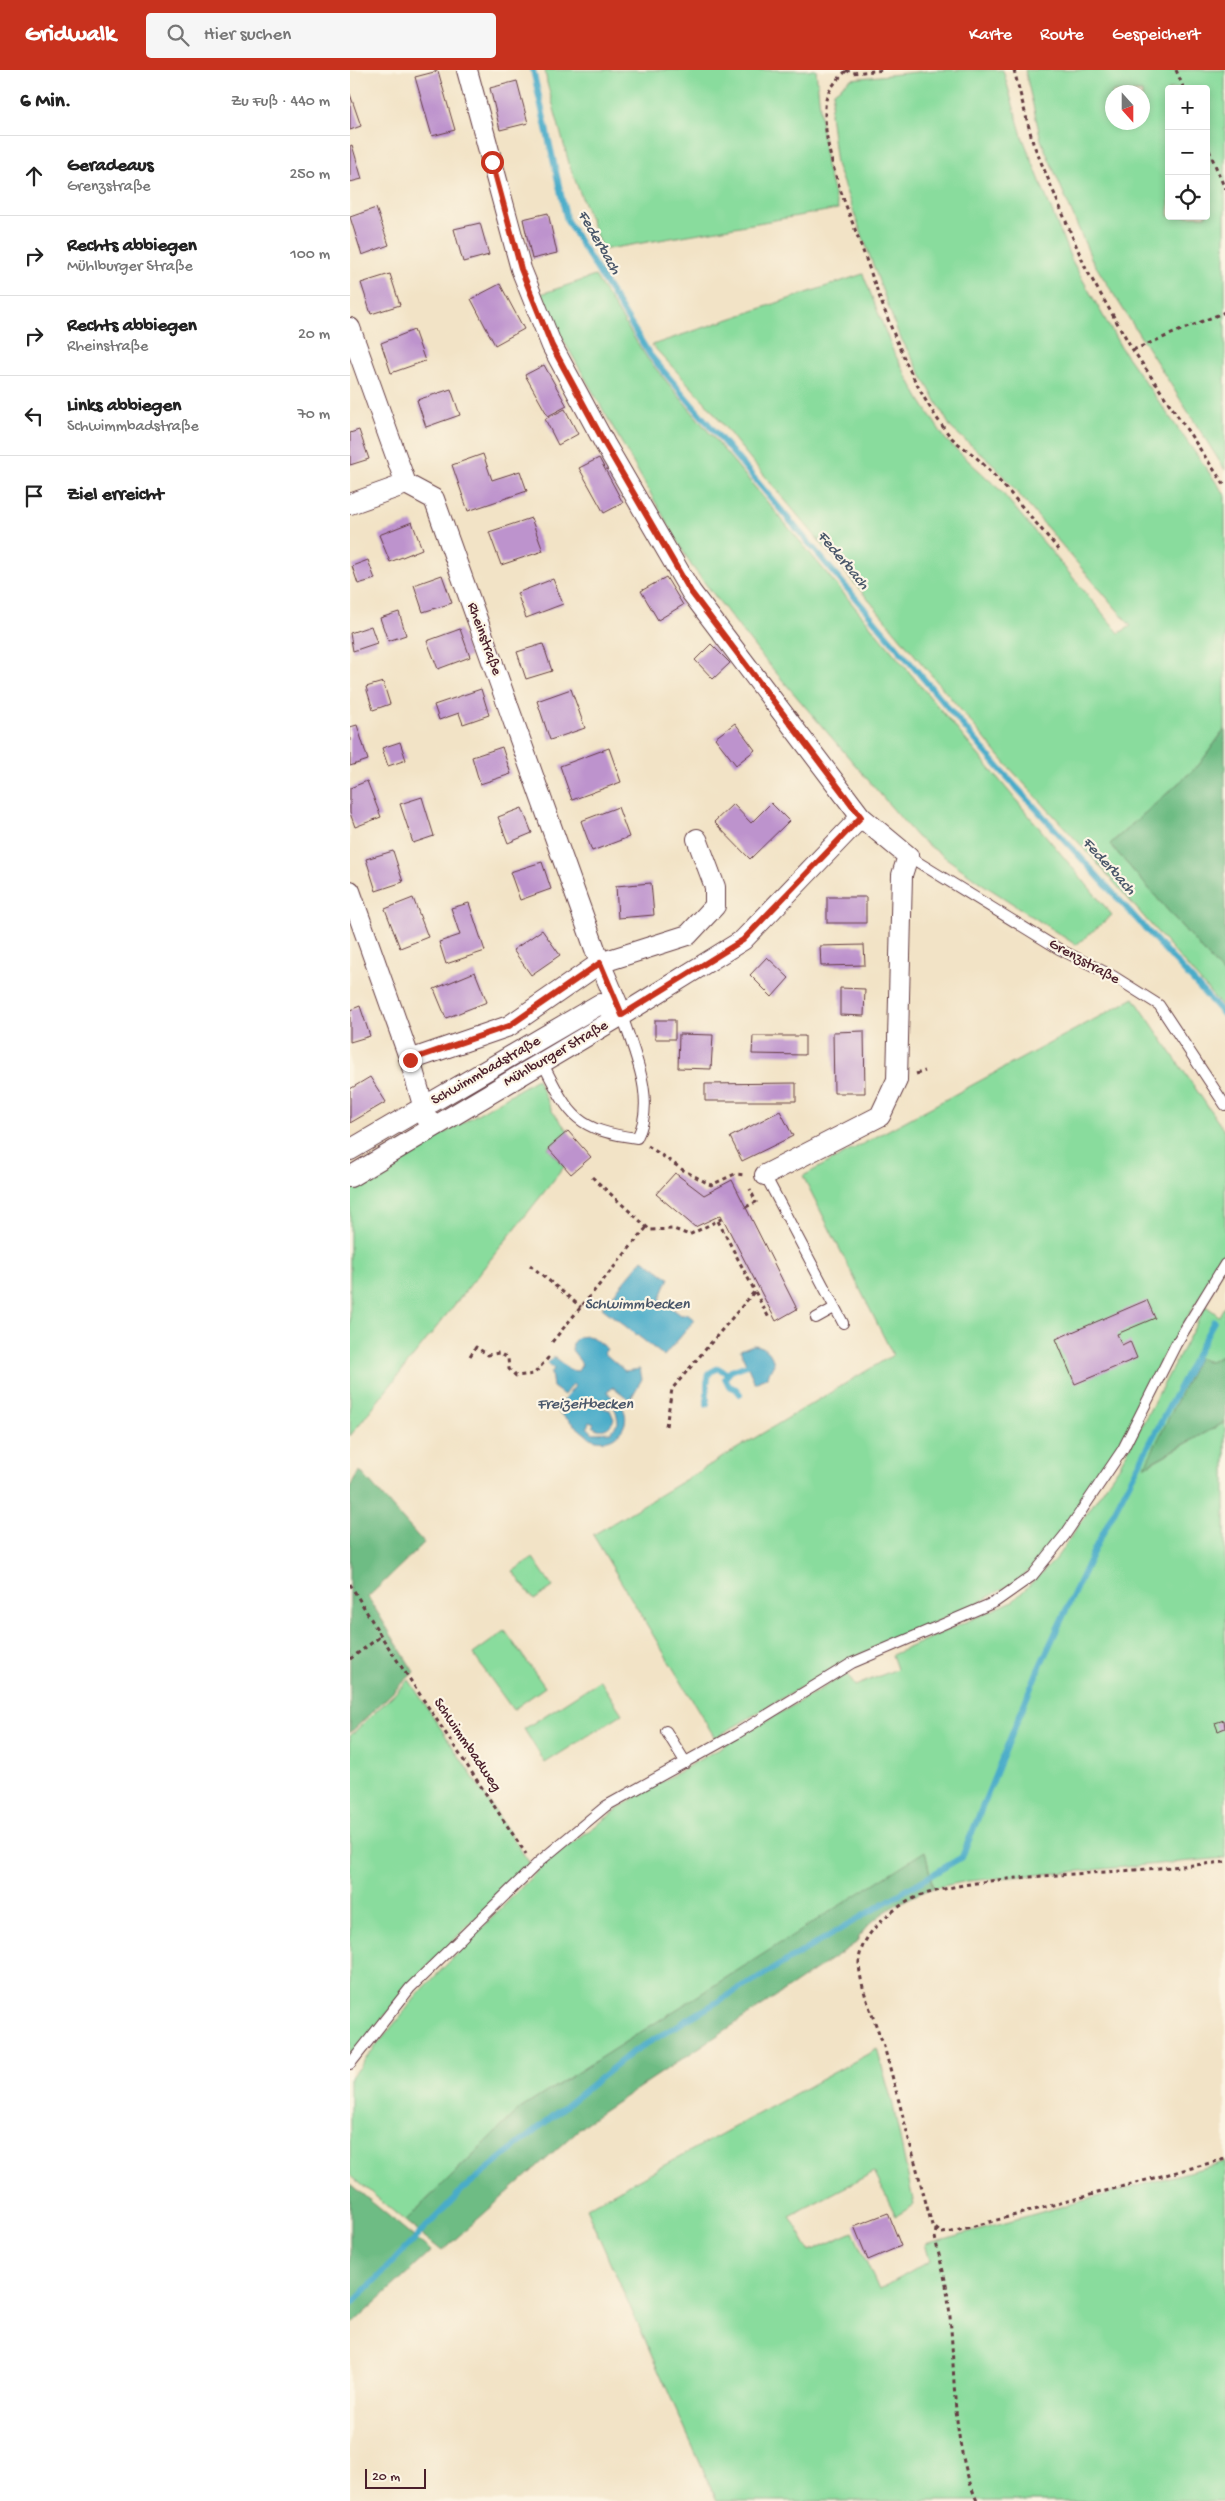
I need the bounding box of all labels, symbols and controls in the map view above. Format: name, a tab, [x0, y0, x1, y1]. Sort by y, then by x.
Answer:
search box	[146, 13, 496, 58]
text: Gridwalk	[25, 21, 116, 50]
icon: search	[164, 21, 192, 49]
text: Hier suchen	[204, 24, 291, 47]
text: Karte	[969, 25, 1012, 46]
text: Route	[1040, 25, 1084, 46]
text: Gespeichert	[1112, 25, 1200, 46]
north arrow	[1105, 85, 1150, 130]
map controls	[1165, 85, 1210, 220]
button: +	[1165, 85, 1210, 130]
text: 6 Min.	[20, 90, 71, 115]
text: Zu Fuß · 440 m	[231, 93, 330, 112]
button: −	[1165, 130, 1210, 175]
route start	[481, 151, 504, 174]
text: Geradeaus	[67, 155, 153, 178]
icon: ahead	[20, 162, 48, 190]
text: 250 m	[290, 166, 330, 185]
button: locate	[1165, 175, 1210, 220]
text: Grenzstraße	[67, 178, 151, 197]
water label: Federbach	[572, 207, 624, 279]
text: Rechts abbiegen	[67, 235, 197, 258]
icon: right	[20, 242, 48, 270]
text: 100 m	[290, 246, 330, 265]
text: Mühlburger Straße	[67, 258, 193, 277]
text: Rechts abbiegen	[67, 315, 197, 338]
icon: right	[20, 322, 48, 350]
text: 20 m	[298, 326, 330, 345]
text: Rheinstraße	[67, 338, 148, 357]
text: Links abbiegen	[67, 395, 181, 418]
icon: left	[20, 402, 48, 430]
text: 70 m	[297, 406, 330, 425]
text: Schwimmbadstraße	[67, 418, 199, 437]
icon: arrive	[20, 482, 48, 510]
text: Ziel erreicht	[67, 484, 164, 507]
water label: Federbach	[812, 528, 872, 595]
street label: Rheinstraße	[463, 600, 506, 678]
water label: Federbach	[1077, 834, 1139, 900]
street label: Grenzstraße	[1045, 935, 1123, 989]
street label: Mühlburger Straße	[500, 1017, 612, 1091]
street label: Schwimmbadstraße	[428, 1032, 544, 1110]
route end	[399, 1049, 422, 1072]
water label: Schwimmbecken	[584, 1296, 690, 1315]
water label: Freizeitbecken	[537, 1396, 633, 1415]
street label: Schwimmbadweg	[429, 1695, 505, 1795]
scale bar	[365, 2466, 426, 2489]
text: 20 m	[372, 2469, 400, 2486]

